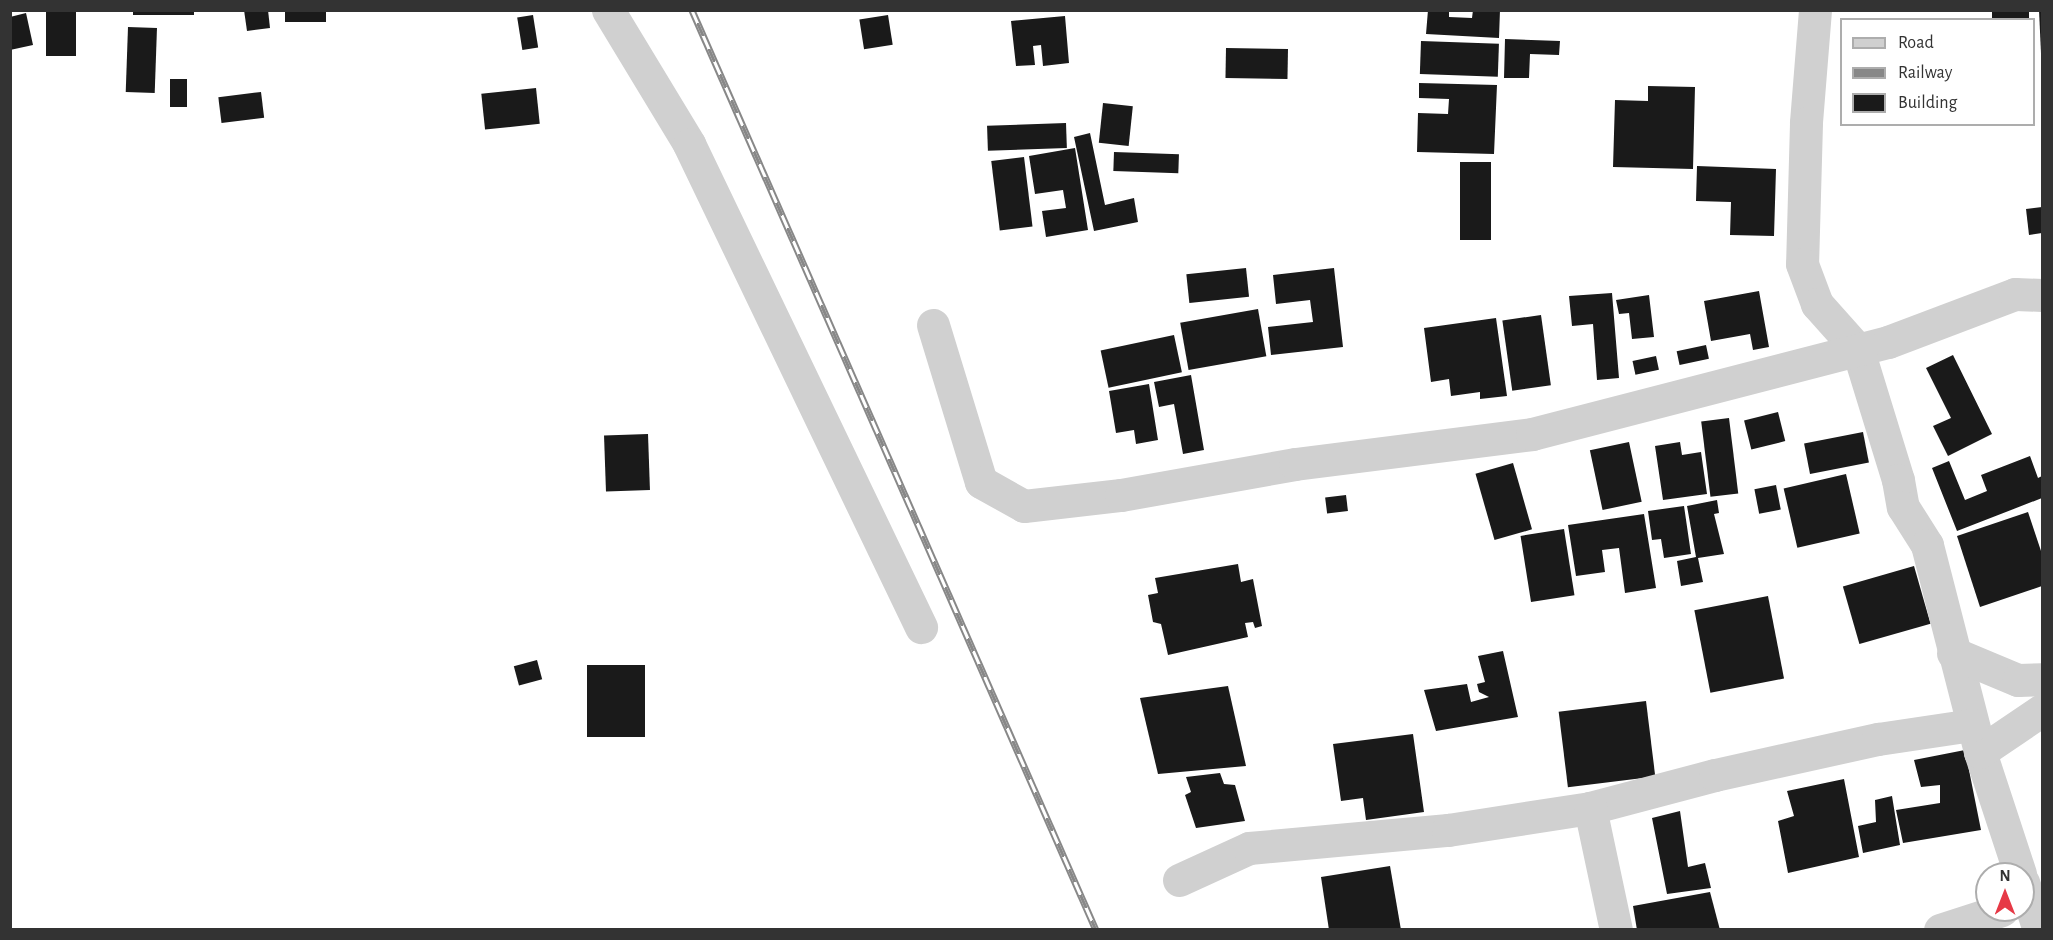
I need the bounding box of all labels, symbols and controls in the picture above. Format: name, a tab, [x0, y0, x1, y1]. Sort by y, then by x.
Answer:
legend	[1840, 18, 2035, 126]
text: Road	[1898, 34, 1934, 52]
text: Railway	[1898, 64, 1952, 82]
text: Building	[1898, 94, 1957, 112]
north arrow	[1975, 862, 2035, 922]
text: N	[1999, 868, 2011, 884]

